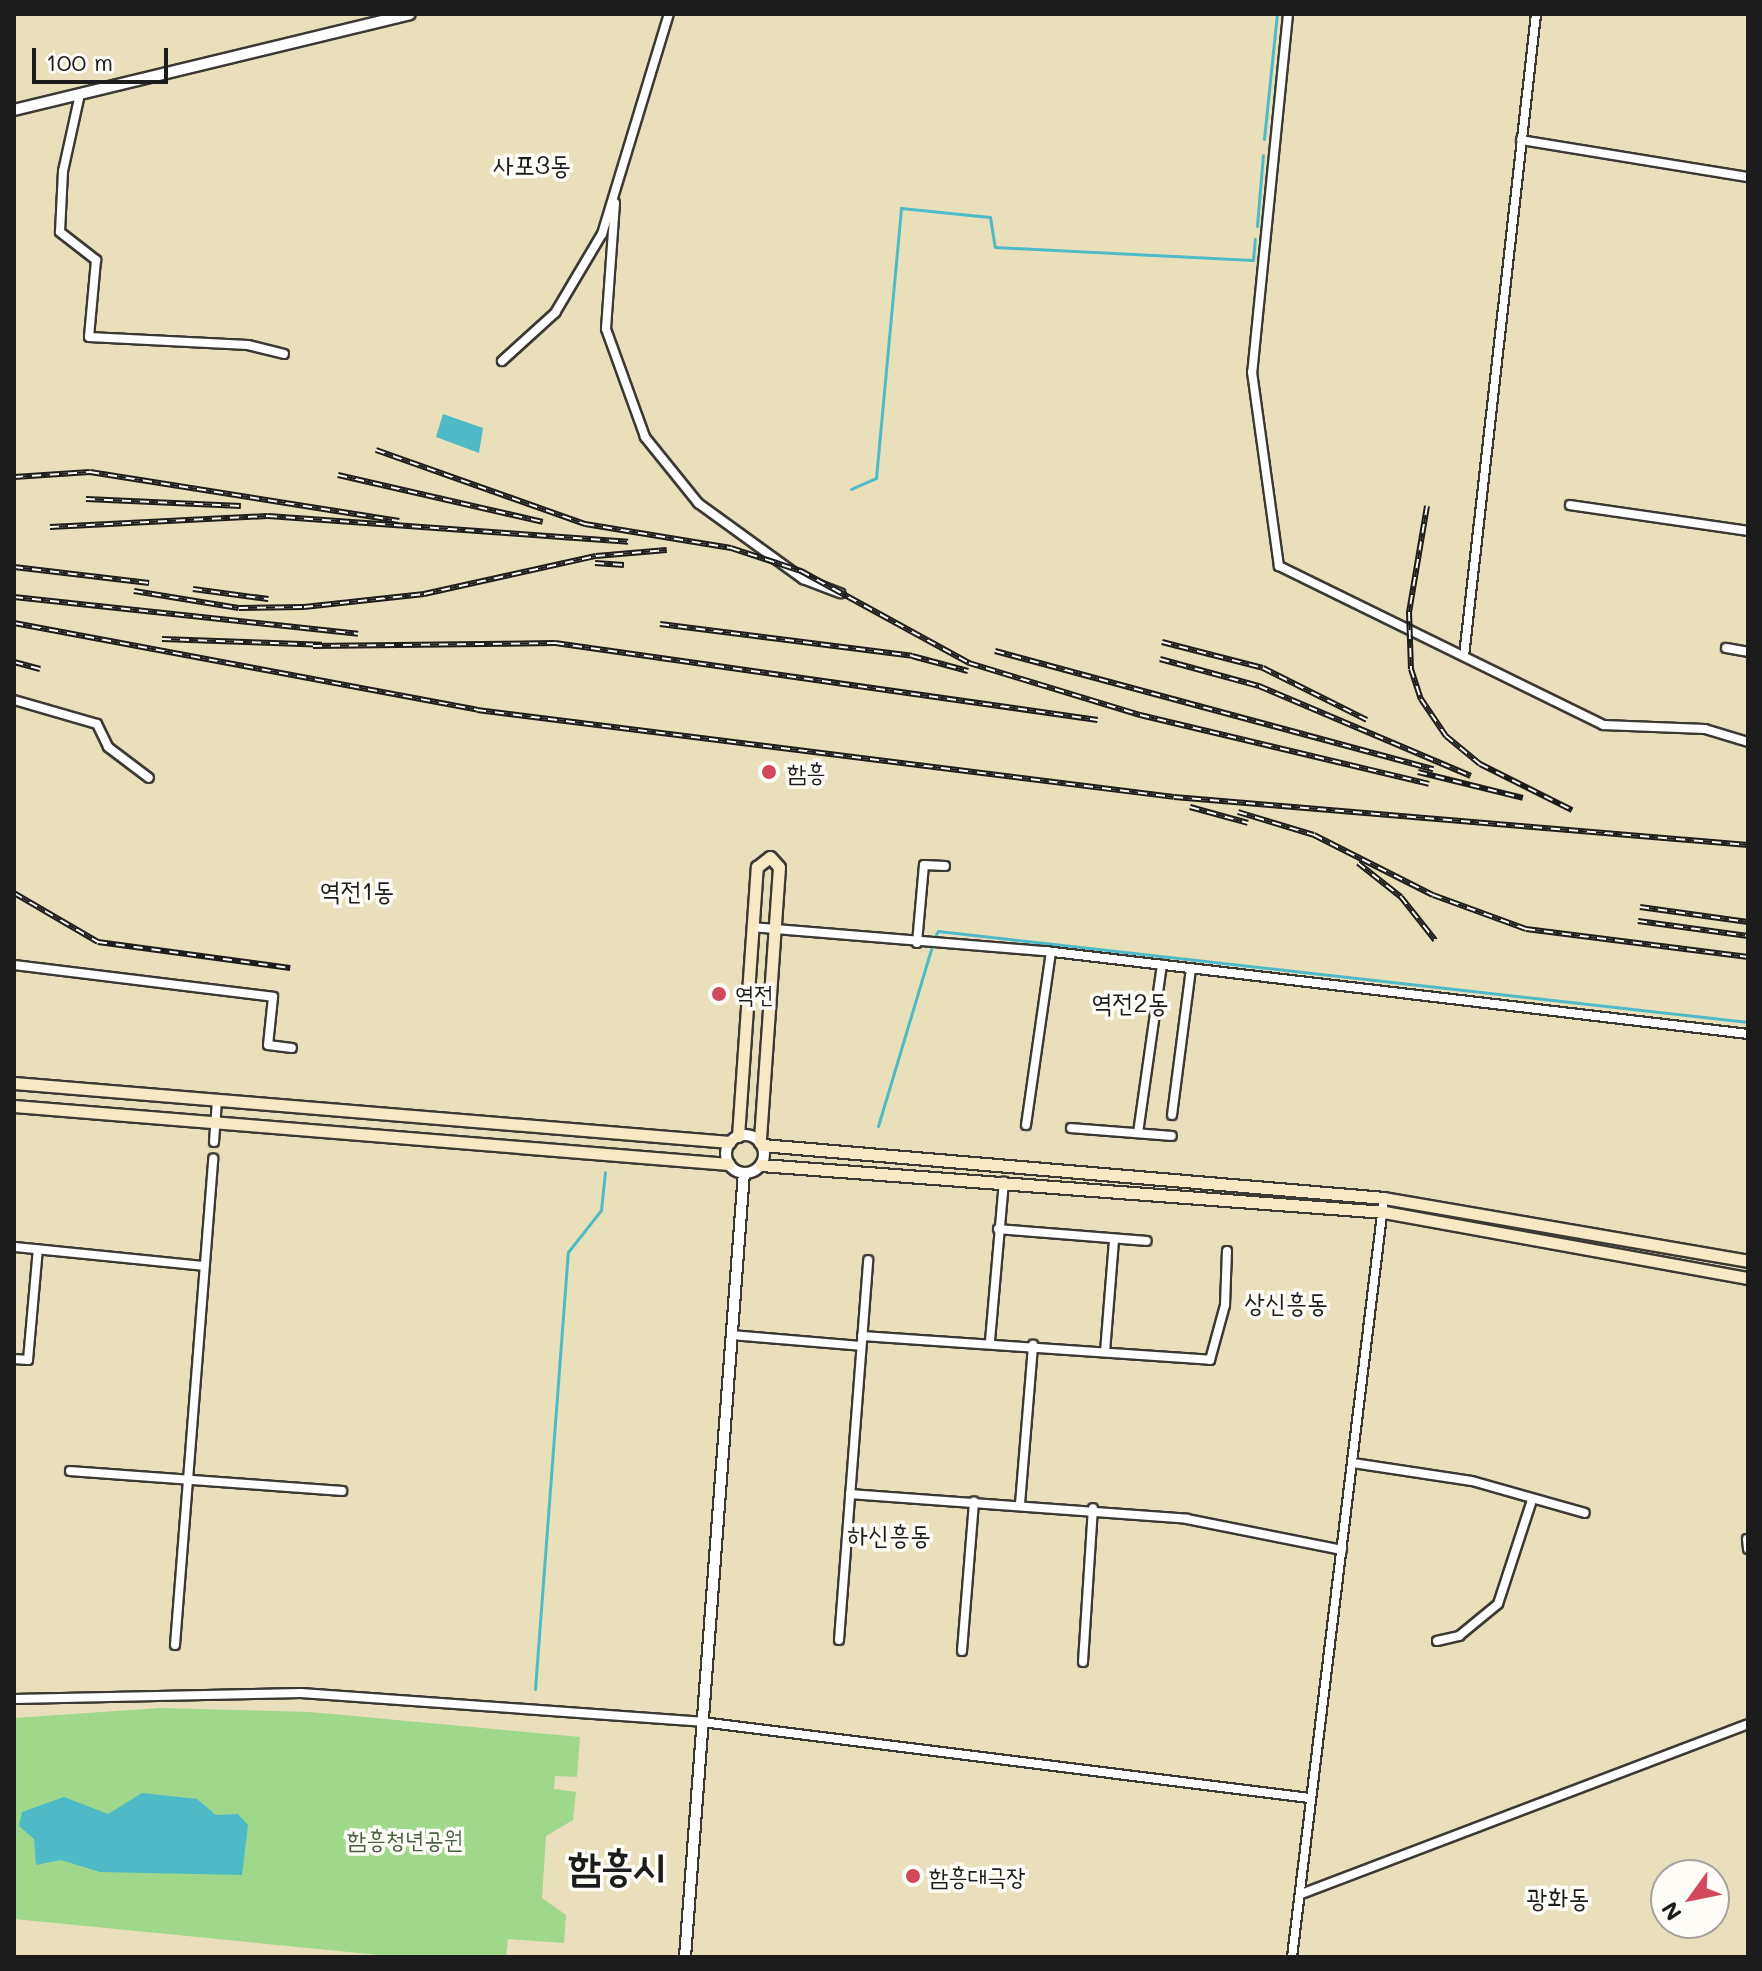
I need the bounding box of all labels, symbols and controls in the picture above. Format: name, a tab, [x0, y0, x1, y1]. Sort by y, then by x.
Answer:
scale bar	[36, 32, 172, 82]
text: 100 m	[46, 46, 113, 77]
district label: 사포3동	[493, 149, 571, 181]
place label: 함흥	[787, 758, 826, 786]
marker: 함흥	[758, 761, 780, 783]
district label: 역전1동	[320, 875, 394, 907]
place label: 역전	[735, 980, 774, 1008]
marker: 역전	[710, 985, 728, 1003]
district label: 역전2동	[1091, 987, 1169, 1019]
district label: 상신흥동	[1244, 1287, 1328, 1319]
district label: 하신흥동	[847, 1519, 931, 1551]
park label: 함흥청년공원	[347, 1825, 463, 1853]
district label: 함흥시	[569, 1840, 665, 1888]
north arrow	[1650, 1859, 1730, 1939]
place label: 함흥대극장	[929, 1862, 1026, 1890]
marker: 함흥대극장	[904, 1867, 922, 1885]
district label: 광화동	[1527, 1882, 1589, 1914]
text: N	[1654, 1896, 1688, 1926]

